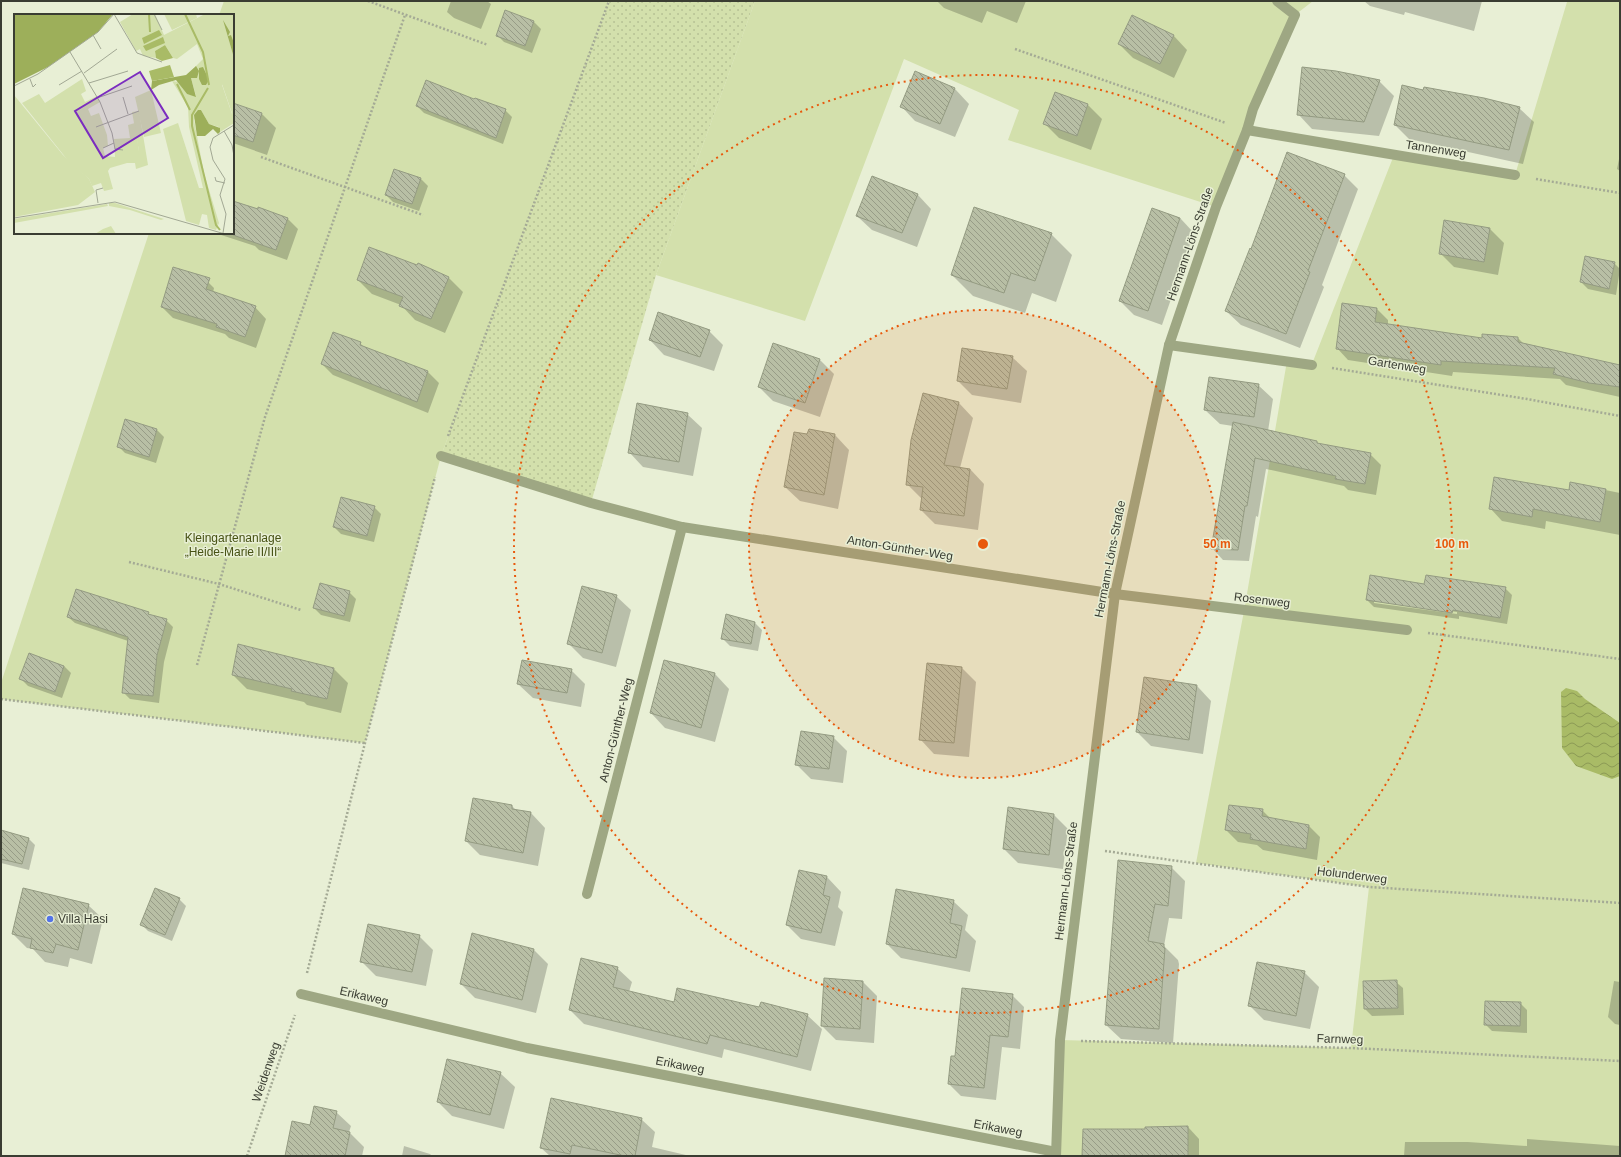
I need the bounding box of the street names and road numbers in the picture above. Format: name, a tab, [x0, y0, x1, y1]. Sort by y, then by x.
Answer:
street label: Tannenweg	[1405, 137, 1467, 161]
street label: Hermann-Löns-Straße	[1164, 185, 1216, 303]
street label: Gartenweg	[1367, 353, 1427, 377]
street label: Hermann-Löns-Straße	[1092, 499, 1128, 619]
street label: Anton-Günther-Weg	[846, 533, 954, 563]
street label: Rosenweg	[1233, 590, 1291, 610]
street label: Anton-Günther-Weg	[596, 676, 636, 784]
street label: Hermann-Löns-Straße	[1052, 821, 1080, 941]
street label: Holunderweg	[1316, 864, 1388, 886]
street label: Erikaweg	[338, 984, 390, 1008]
street label: Farnweg	[1316, 1031, 1364, 1047]
street label: Weidenweg	[249, 1040, 283, 1104]
street label: Erikaweg	[654, 1053, 706, 1077]
street label: Erikaweg	[972, 1116, 1024, 1140]

